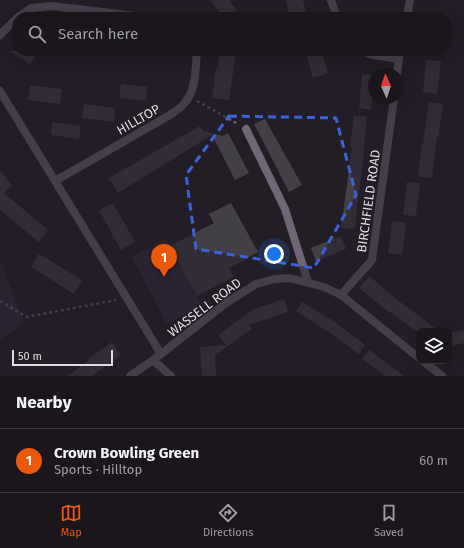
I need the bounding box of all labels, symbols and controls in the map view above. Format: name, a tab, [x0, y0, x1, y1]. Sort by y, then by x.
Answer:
search box	[12, 12, 452, 56]
icon: search	[26, 23, 48, 45]
text: Search here	[58, 25, 138, 43]
north arrow	[368, 68, 404, 104]
street label: HILLTOP	[114, 101, 163, 138]
street label: BIRCHFIELD ROAD	[354, 149, 383, 253]
pin: 1	[151, 244, 177, 277]
your location	[264, 244, 284, 264]
street label: WASSELL ROAD	[165, 275, 244, 340]
map controls	[416, 328, 452, 364]
button: layers	[416, 328, 452, 364]
scale bar	[12, 348, 113, 367]
text: 50 m	[18, 350, 42, 363]
text: Nearby	[16, 392, 71, 413]
text: Crown Bowling Green	[54, 444, 199, 462]
text: 1	[26, 453, 32, 468]
text: 60 m	[419, 453, 448, 468]
text: Sports · Hilltop	[54, 462, 142, 477]
tab: Map	[60, 502, 82, 539]
tab: Directions	[203, 502, 253, 539]
tab: Saved	[374, 502, 404, 539]

